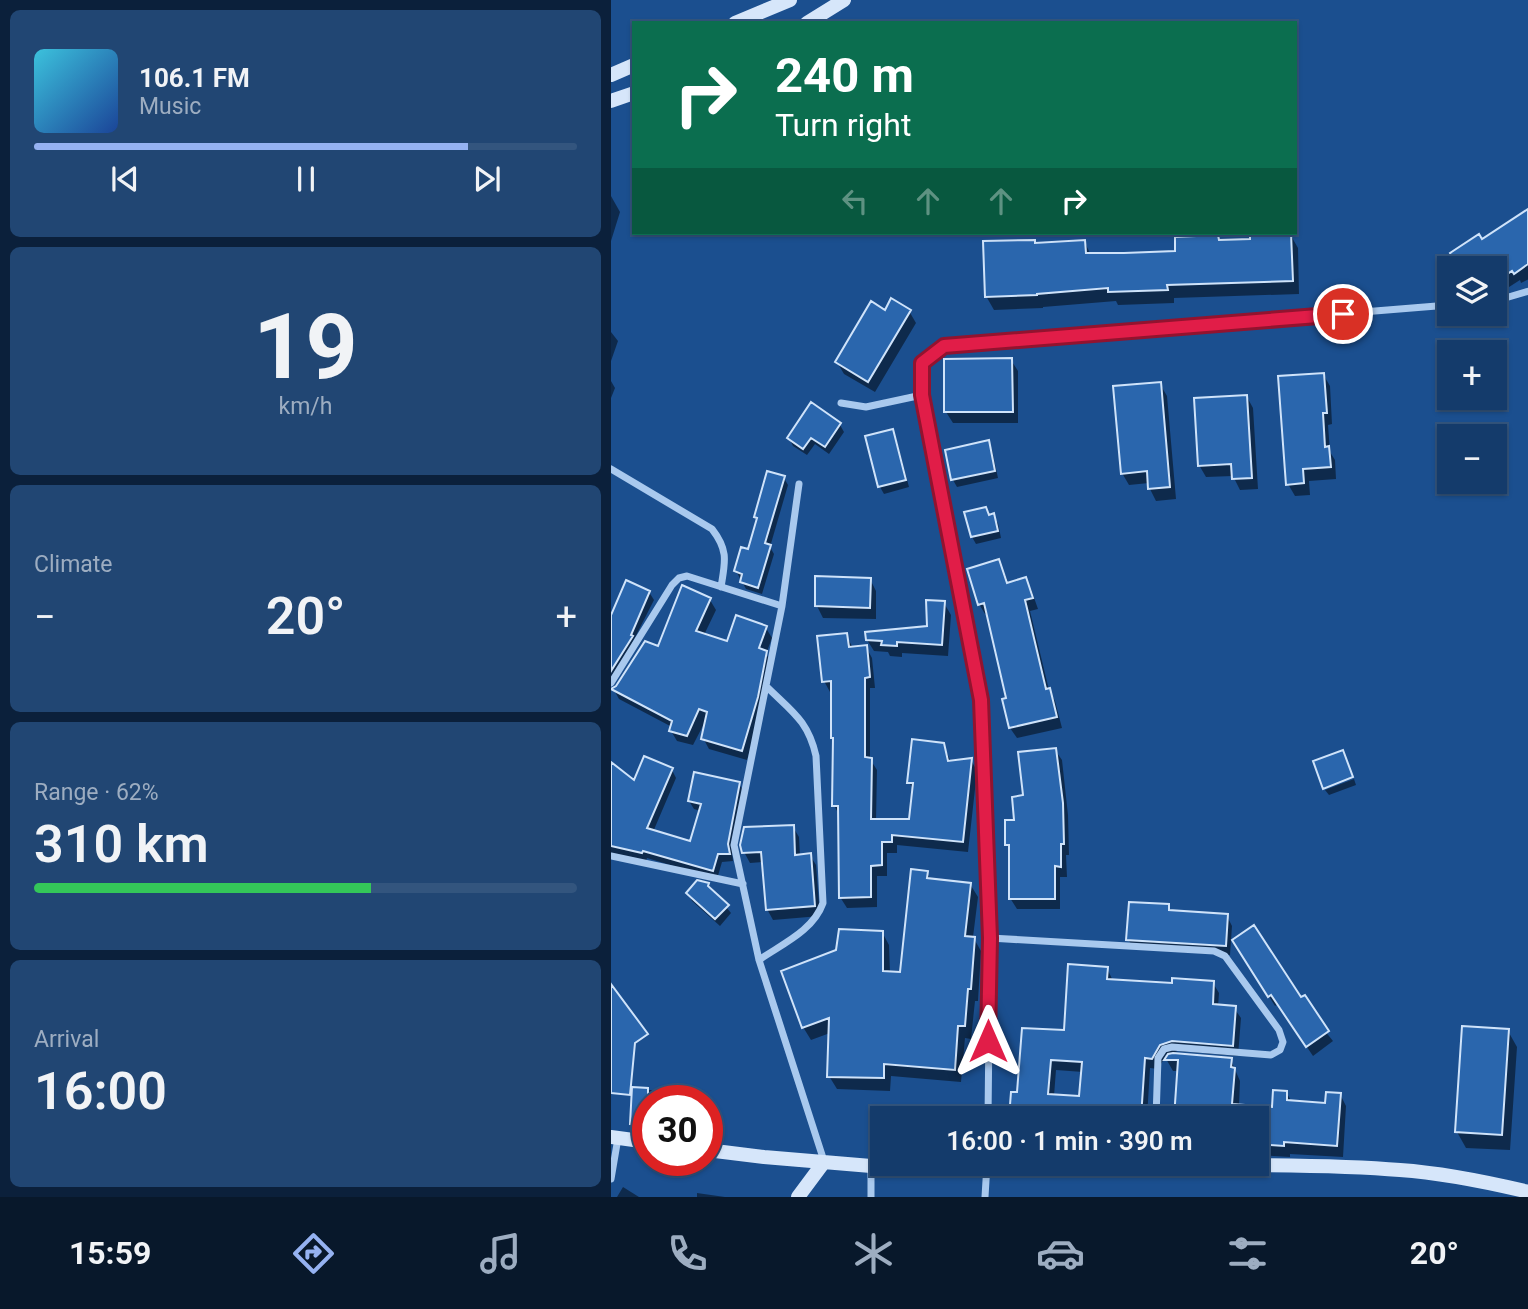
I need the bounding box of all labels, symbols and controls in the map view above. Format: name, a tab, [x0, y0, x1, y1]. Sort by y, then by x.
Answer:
text: 240 m	[775, 47, 914, 104]
icon: right	[660, 49, 751, 140]
text: 106.1 FM	[139, 63, 250, 93]
text: Music	[139, 93, 201, 120]
text: Turn right	[775, 106, 911, 144]
icon: previous	[106, 160, 144, 198]
icon: pause	[287, 160, 325, 198]
icon: next	[468, 160, 506, 198]
icon: left	[836, 182, 874, 220]
icon: ahead	[909, 182, 947, 220]
icon: ahead	[982, 182, 1020, 220]
icon: right	[1055, 182, 1093, 220]
map controls	[1437, 256, 1507, 494]
button: layers	[1437, 256, 1507, 326]
pin	[1313, 284, 1373, 344]
text: 19	[253, 294, 358, 400]
icon: arrive	[1324, 295, 1362, 333]
button: +	[1437, 340, 1507, 410]
text: km/h	[279, 393, 333, 420]
button: −	[1437, 424, 1507, 494]
text: Climate	[34, 551, 113, 578]
text: 20°	[266, 586, 345, 647]
text: −	[34, 595, 56, 639]
text: +	[555, 595, 577, 639]
text: Range · 62%	[34, 779, 159, 806]
text: 310 km	[34, 814, 209, 875]
position arrow	[951, 1004, 1025, 1078]
text: Arrival	[34, 1026, 99, 1053]
text: 16:00	[34, 1061, 167, 1122]
speed limit sign: 30	[632, 1085, 723, 1176]
text: 16:00 · 1 min · 390 m	[946, 1126, 1193, 1156]
icon: directions	[289, 1229, 338, 1278]
icon: music	[476, 1229, 525, 1278]
icon: phone	[663, 1229, 712, 1278]
icon: climate	[849, 1229, 898, 1278]
icon: car	[1036, 1229, 1085, 1278]
icon: filters	[1223, 1229, 1272, 1278]
text: 15:59	[69, 1234, 151, 1272]
text: 20°	[1410, 1234, 1459, 1272]

